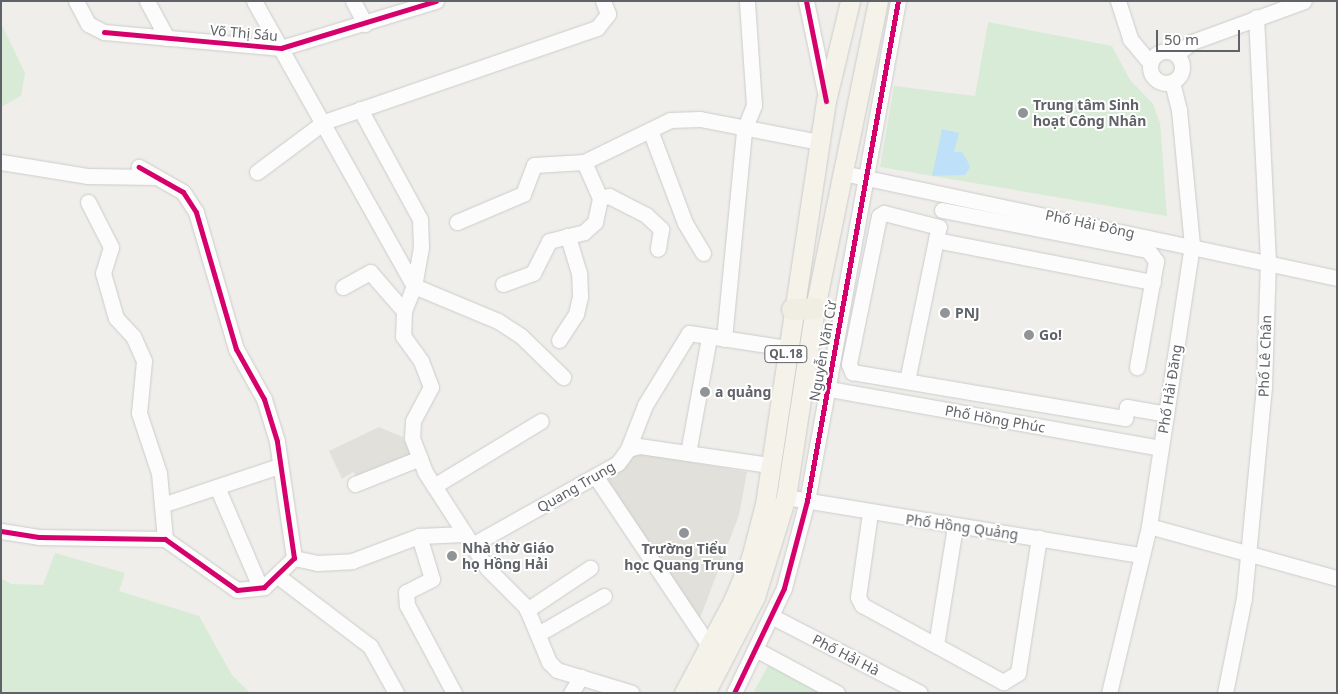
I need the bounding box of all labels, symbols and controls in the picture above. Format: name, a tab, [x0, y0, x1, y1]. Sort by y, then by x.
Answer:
scale bar	[1158, 20, 1242, 52]
street label: Võ Thị Sáu	[209, 22, 279, 44]
text: 50 m	[1164, 29, 1199, 49]
place label: Trung tâm Sinh hoạt Công Nhân	[1033, 97, 1146, 130]
marker: Trung tâm Sinh hoạt Công Nhân	[1017, 107, 1029, 119]
street label: Phố Hải Đông	[1044, 206, 1136, 242]
street label: Nguyễn Văn Cừ	[806, 299, 840, 403]
place label: PNJ	[955, 305, 980, 321]
marker: PNJ	[939, 307, 951, 319]
street label: Phố Lê Chân	[1255, 315, 1275, 397]
place label: Go!	[1039, 327, 1062, 343]
marker: Go!	[1023, 329, 1035, 341]
street label: Phố Hải Đăng	[1155, 343, 1185, 435]
road number: QL.18	[764, 344, 808, 364]
place label: a quảng	[715, 384, 771, 400]
marker: a quảng	[699, 386, 711, 398]
street label: Phố Hồng Phúc	[944, 402, 1046, 436]
street label: Quang Trung	[534, 458, 618, 516]
street label: Phố Hồng Quảng	[905, 511, 1019, 543]
marker: Trường Tiểu học Quang Trung	[678, 527, 690, 539]
place label: Nhà thờ Giáo họ Hồng Hải	[462, 540, 554, 572]
place label: Trường Tiểu học Quang Trung	[624, 541, 744, 574]
marker: Nhà thờ Giáo họ Hồng Hải	[446, 550, 458, 562]
street label: Phố Hải Hà	[810, 631, 882, 679]

